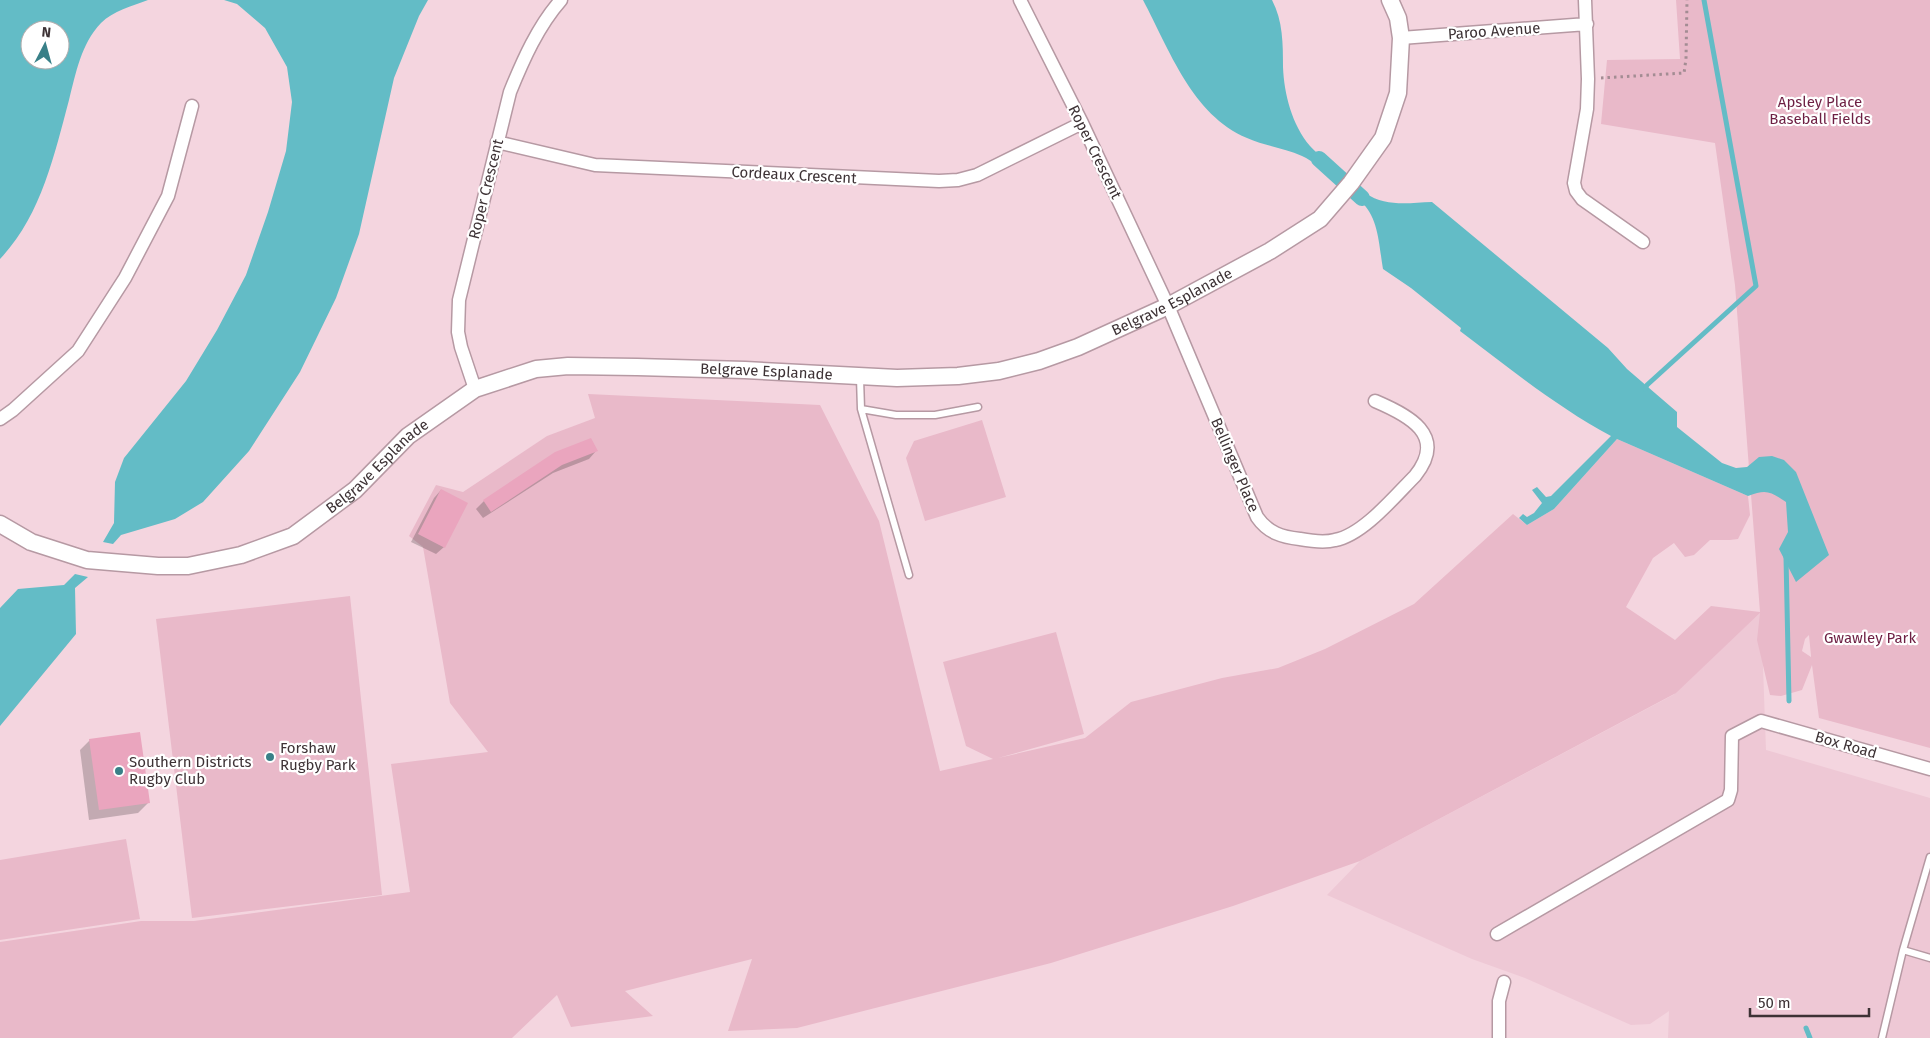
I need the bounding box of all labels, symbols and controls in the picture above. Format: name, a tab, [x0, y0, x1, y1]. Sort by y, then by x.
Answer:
street label: Paroo Avenue	[1447, 19, 1541, 43]
north arrow	[20, 20, 70, 70]
text: N	[41, 24, 52, 42]
park label: Apsley Place Baseball Fields	[1769, 93, 1871, 128]
street label: Roper Crescent	[1064, 102, 1126, 202]
street label: Roper Crescent	[465, 137, 507, 241]
street label: Cordeaux Crescent	[731, 163, 858, 187]
street label: Belgrave Esplanade	[1109, 264, 1235, 339]
street label: Belgrave Esplanade	[700, 360, 833, 384]
street label: Belgrave Esplanade	[322, 415, 432, 517]
street label: Bellinger Place	[1207, 415, 1263, 515]
park label: Gwawley Park	[1824, 629, 1916, 647]
street label: Box Road	[1813, 728, 1879, 762]
place label: Forshaw Rugby Park	[280, 739, 356, 774]
marker: Forshaw Rugby Park	[264, 751, 276, 763]
place label: Southern Districts Rugby Club	[129, 753, 252, 788]
marker: Southern Districts Rugby Club	[113, 765, 125, 777]
scale bar	[1750, 986, 1869, 1018]
text: 50 m	[1758, 994, 1791, 1012]

